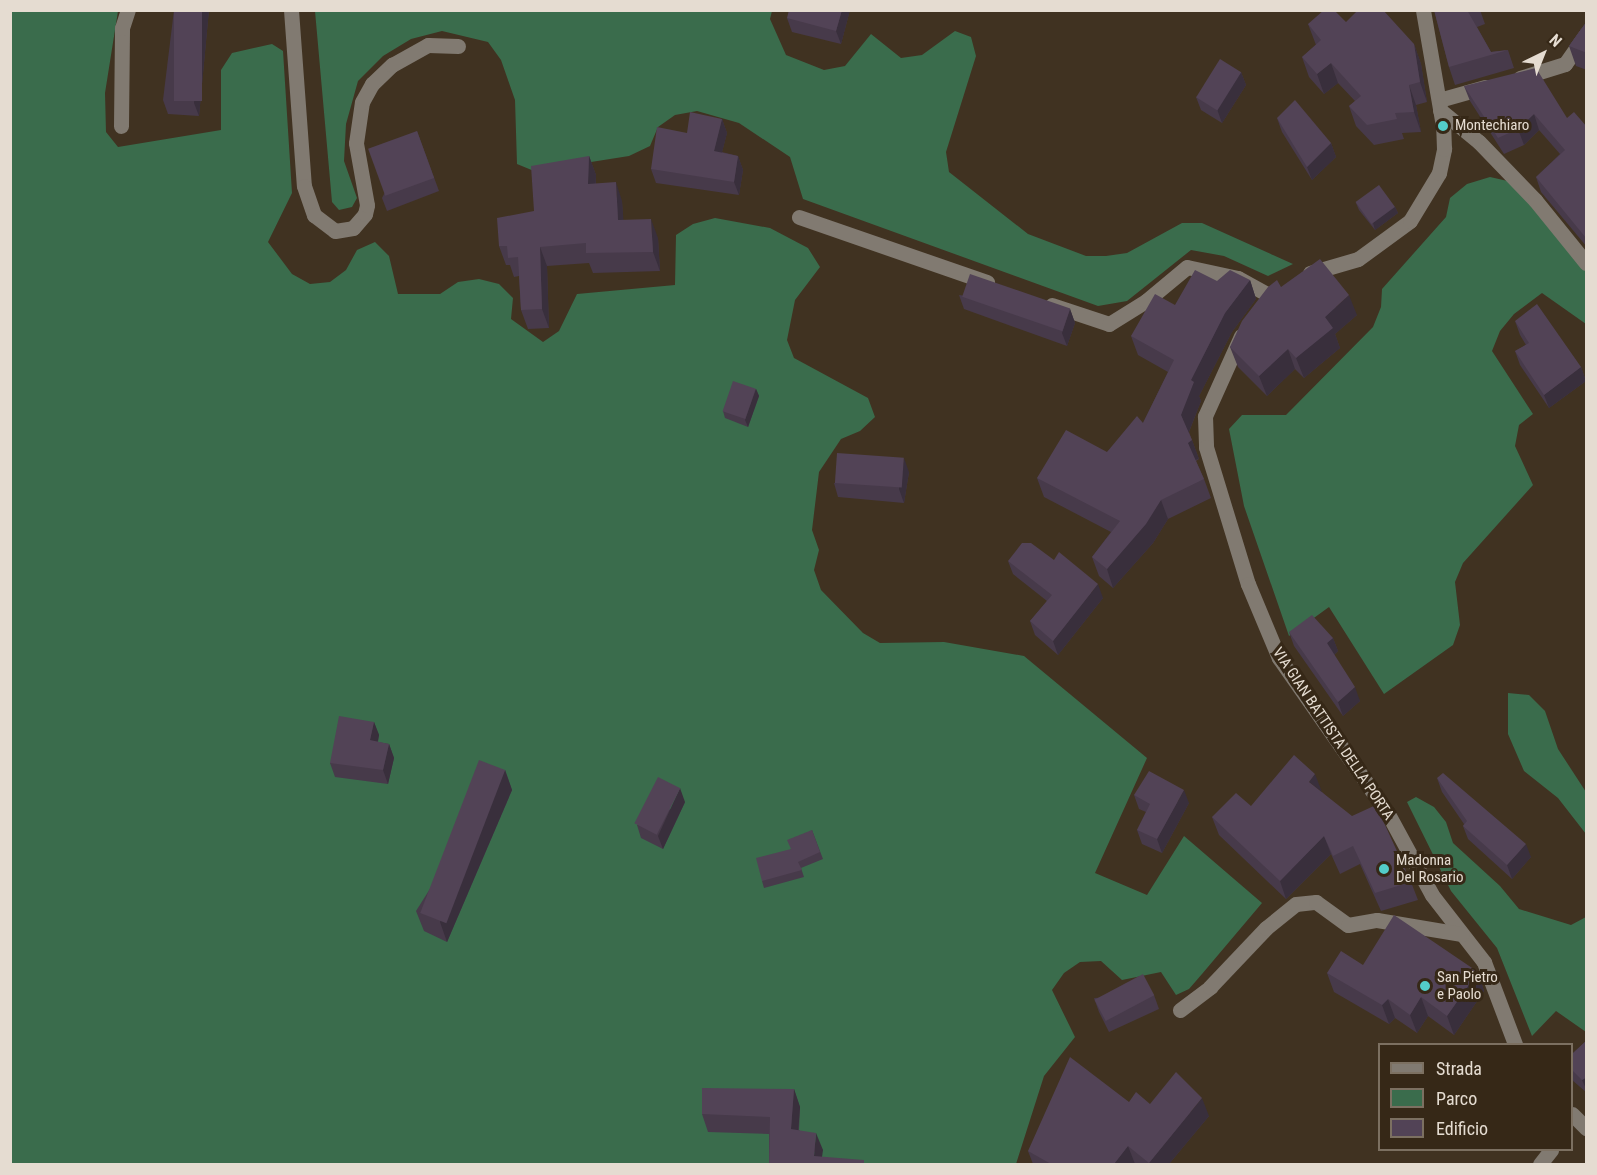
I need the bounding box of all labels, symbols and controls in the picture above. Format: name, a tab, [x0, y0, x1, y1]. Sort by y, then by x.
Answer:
north arrow	[1513, 24, 1573, 84]
text: N	[1546, 30, 1566, 51]
place label: Montechiaro	[1455, 117, 1529, 135]
marker: Montechiaro	[1436, 119, 1450, 133]
street label: VIA GIAN BATTISTA DELLA PORTA	[1268, 644, 1398, 824]
place label: Madonna Del Rosario	[1396, 851, 1464, 886]
marker: Madonna Del Rosario	[1377, 862, 1391, 876]
place label: San Pietro e Paolo	[1437, 968, 1498, 1003]
marker: San Pietro e Paolo	[1418, 979, 1432, 993]
legend	[1378, 1043, 1573, 1151]
text: Strada	[1436, 1058, 1482, 1079]
text: Parco	[1436, 1088, 1477, 1109]
text: Edificio	[1436, 1118, 1488, 1139]

